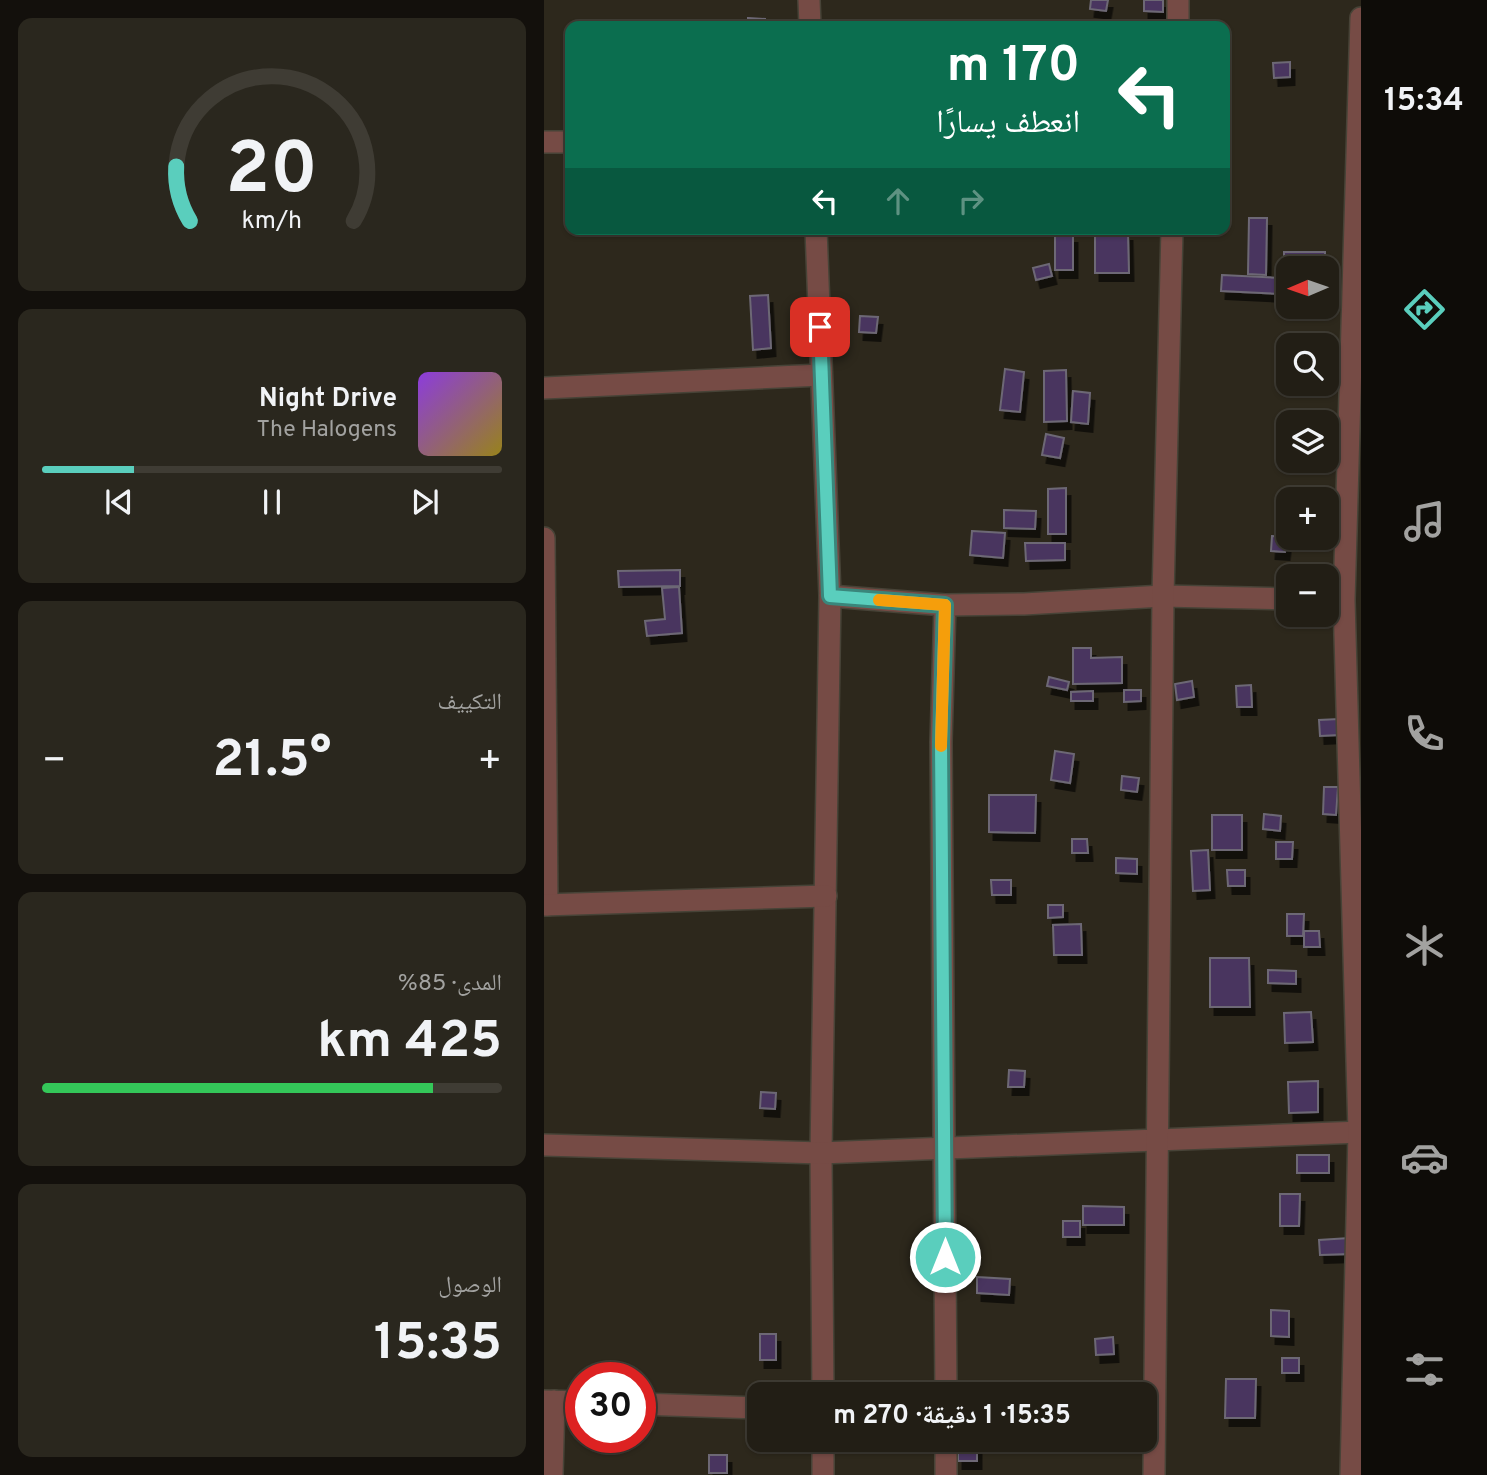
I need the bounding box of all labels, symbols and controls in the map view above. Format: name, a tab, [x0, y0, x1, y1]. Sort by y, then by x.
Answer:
text: 170 m	[947, 37, 1080, 99]
icon: left	[1104, 49, 1195, 140]
text: 15:34	[1384, 82, 1464, 122]
text: انعطف يسارًا	[936, 104, 1080, 144]
text: 20	[226, 127, 318, 219]
icon: left	[806, 182, 844, 220]
icon: ahead	[879, 182, 917, 220]
icon: right	[952, 182, 990, 220]
text: km/h	[242, 206, 302, 238]
north arrow	[1276, 256, 1338, 318]
map controls	[1276, 256, 1339, 627]
icon: directions	[1400, 285, 1449, 334]
pin	[790, 297, 850, 357]
icon: arrive	[801, 308, 839, 346]
button: search	[1276, 333, 1339, 396]
text: Night Drive	[259, 383, 397, 416]
button: layers	[1276, 410, 1339, 473]
text: The Halogens	[257, 416, 397, 445]
icon: previous	[100, 483, 138, 521]
icon: pause	[253, 483, 291, 521]
icon: next	[406, 483, 444, 521]
button: +	[1276, 487, 1339, 550]
icon: music	[1400, 497, 1449, 546]
button: −	[1276, 564, 1339, 627]
text: التكييف	[437, 689, 502, 718]
icon: phone	[1400, 709, 1449, 758]
text: 21.5°	[213, 729, 331, 795]
text: −	[42, 738, 67, 787]
text: +	[477, 738, 502, 787]
icon: climate	[1400, 921, 1449, 970]
text: المدى · 85%	[398, 970, 502, 999]
text: 425 km	[317, 1010, 502, 1076]
icon: car	[1400, 1133, 1449, 1182]
position arrow	[908, 1220, 982, 1294]
text: الوصول	[438, 1272, 502, 1301]
text: 15:35	[374, 1312, 502, 1378]
icon: filters	[1400, 1345, 1449, 1394]
speed limit sign: 30	[565, 1362, 656, 1453]
text: 15:35 · 1 دقيقة · 270 m	[833, 1400, 1071, 1433]

